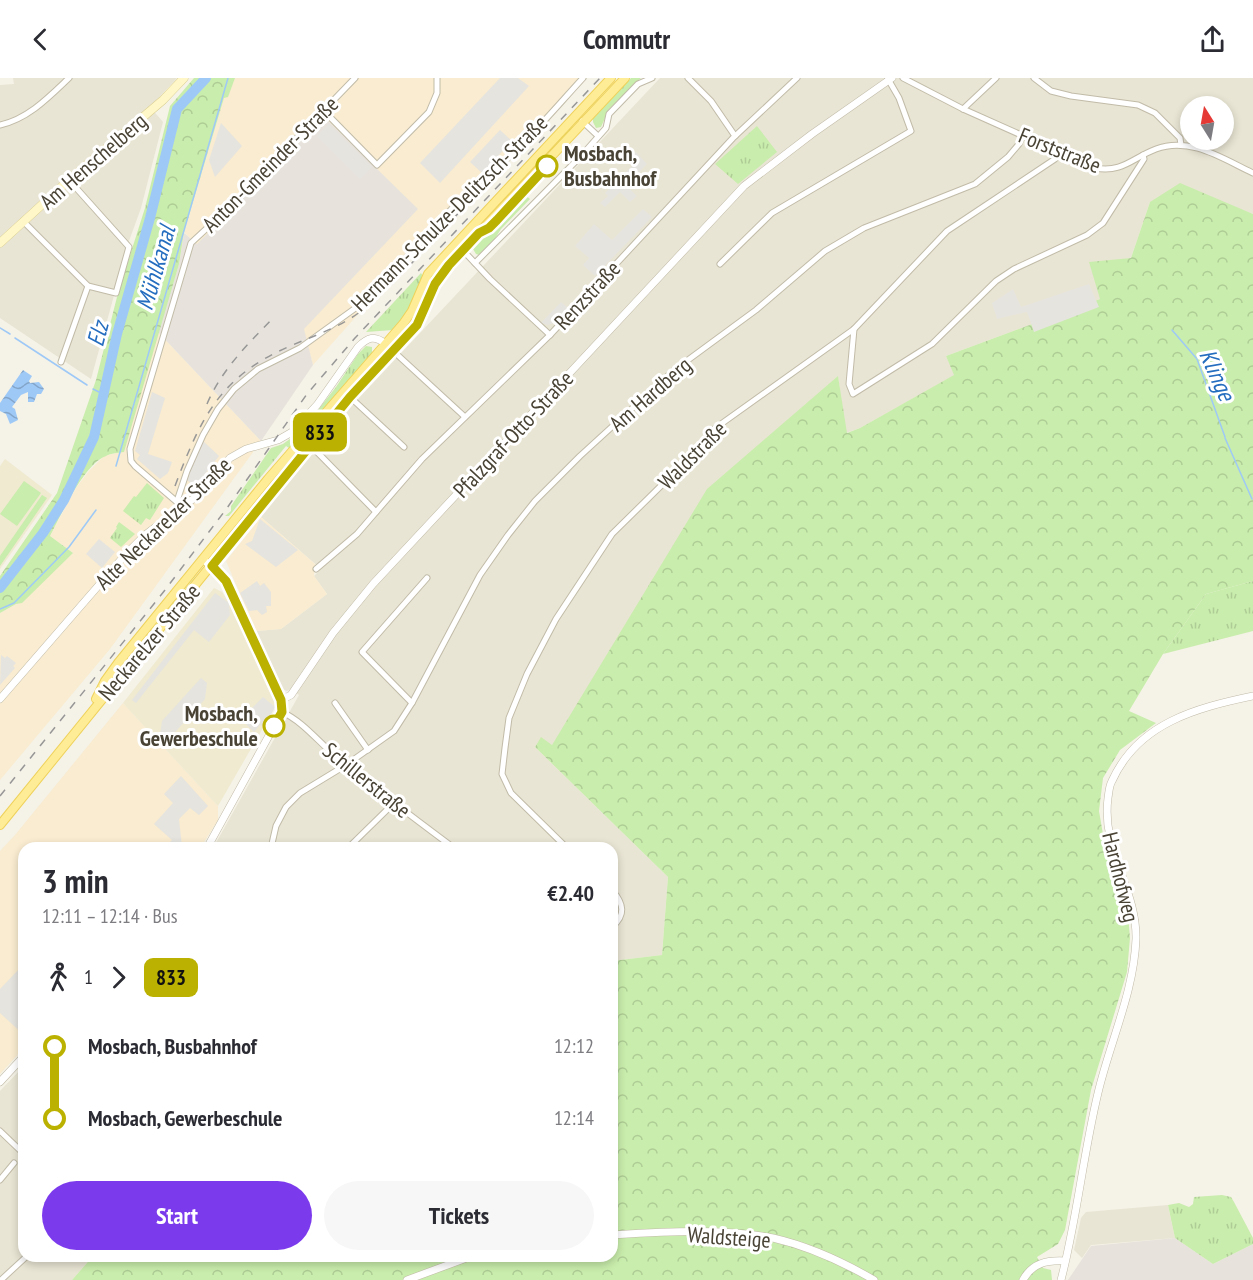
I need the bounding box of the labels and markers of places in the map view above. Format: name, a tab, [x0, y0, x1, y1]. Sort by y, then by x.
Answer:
place label: Mosbach, Busbahnhof	[564, 139, 657, 192]
marker: Mosbach, Busbahnhof	[536, 155, 558, 177]
place label: Mosbach, Gewerbeschule	[140, 699, 258, 752]
marker: Mosbach, Gewerbeschule	[263, 715, 285, 737]

